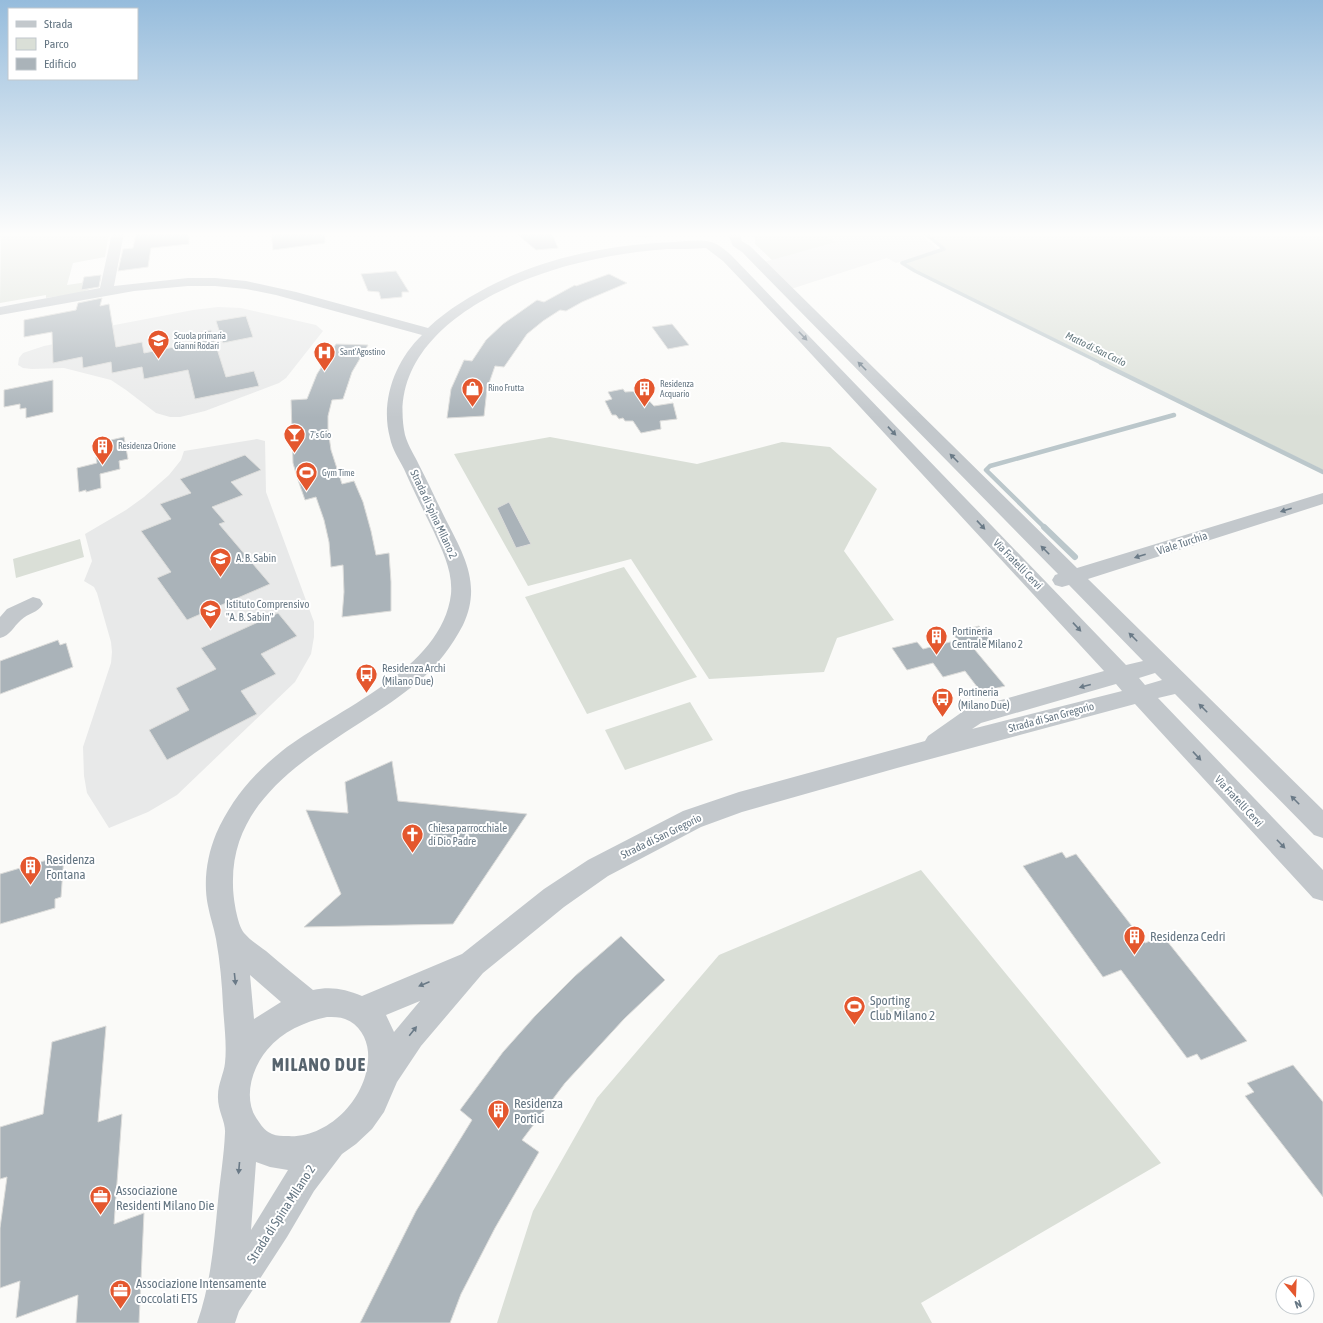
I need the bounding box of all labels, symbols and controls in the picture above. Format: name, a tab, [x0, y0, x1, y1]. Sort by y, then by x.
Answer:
legend	[8, 8, 138, 80]
text: Strada	[44, 17, 73, 31]
text: Parco	[44, 37, 69, 51]
text: Edificio	[44, 57, 77, 71]
school or university icon: Scuola primaria Gianni Rodari	[146, 328, 172, 361]
water label: Matto di San Carlo	[1064, 330, 1128, 369]
place label: Scuola primaria Gianni Rodari	[174, 331, 226, 351]
one-way arrow	[798, 331, 808, 341]
hospital icon: Sant'Agostino	[311, 339, 337, 372]
place label: Sant'Agostino	[340, 347, 385, 357]
one-way arrow	[857, 361, 867, 371]
shop icon: Rino Frutta	[459, 375, 485, 408]
building icon: Residenza Acquario	[632, 376, 658, 409]
place label: Residenza Acquario	[660, 379, 694, 399]
place label: Rino Frutta	[488, 383, 524, 393]
bar icon: 7's Gio	[281, 422, 307, 455]
one-way arrow	[887, 426, 897, 436]
place label: 7's Gio	[310, 430, 331, 440]
building icon: Residenza Orione	[89, 433, 115, 466]
place label: Residenza Orione	[118, 441, 176, 451]
one-way arrow	[949, 453, 959, 463]
sports icon: Gym Time	[294, 460, 320, 493]
place label: Gym Time	[322, 468, 355, 478]
street label: Strada di Spina Milano 2	[408, 468, 460, 560]
one-way arrow	[1280, 507, 1292, 513]
one-way arrow	[976, 520, 986, 530]
street label: Viale Turchia	[1155, 529, 1209, 557]
street label: Via Fratelli Cervi	[991, 536, 1045, 592]
school or university icon: A. B. Sabin	[208, 545, 234, 578]
one-way arrow	[1041, 545, 1050, 555]
place label: A. B. Sabin	[236, 552, 276, 564]
one-way arrow	[1134, 554, 1146, 560]
school or university icon: Istituto Comprensivo "A. B. Sabin"	[198, 597, 224, 630]
place label: Istituto Comprensivo "A. B. Sabin"	[226, 598, 309, 623]
one-way arrow	[1073, 622, 1082, 632]
building icon: Portineria Centrale Milano 2	[923, 624, 949, 657]
place label: Portineria Centrale Milano 2	[952, 625, 1023, 650]
one-way arrow	[1128, 632, 1138, 642]
bus stop icon: Residenza Archi (Milano Due)	[354, 661, 380, 694]
place label: Residenza Archi (Milano Due)	[382, 662, 446, 687]
one-way arrow	[1078, 684, 1091, 690]
bus stop icon: Portineria (Milano Due)	[929, 685, 955, 718]
place label: Portineria (Milano Due)	[958, 686, 1010, 711]
street label: Strada di San Gregorio	[1007, 700, 1095, 734]
one-way arrow	[1199, 703, 1208, 713]
one-way arrow	[1192, 751, 1202, 761]
street label: Via Fratelli Cervi	[1212, 773, 1266, 829]
one-way arrow	[1290, 795, 1300, 805]
street label: Strada di San Gregorio	[619, 811, 703, 861]
church icon: Chiesa parrocchiale di Dio Padre	[399, 821, 425, 854]
place label: Chiesa parrocchiale di Dio Padre	[428, 822, 507, 847]
one-way arrow	[1276, 839, 1286, 849]
place label: Residenza Fontana	[46, 852, 95, 882]
building icon: Residenza Fontana	[18, 853, 44, 886]
building icon: Residenza Cedri	[1121, 923, 1147, 956]
place label: Residenza Cedri	[1150, 929, 1226, 944]
one-way arrow	[232, 973, 238, 985]
one-way arrow	[419, 981, 430, 987]
place label: Sporting Club Milano 2	[870, 993, 935, 1023]
sports icon: Sporting Club Milano 2	[841, 994, 867, 1027]
one-way arrow	[409, 1025, 418, 1036]
district label: MILANO DUE	[272, 1054, 366, 1075]
place label: Residenza Portici	[514, 1096, 563, 1126]
building icon: Residenza Portici	[485, 1097, 511, 1130]
one-way arrow	[235, 1162, 242, 1174]
street label: Strada di Spina Milano 2	[244, 1162, 318, 1266]
place label: Associazione Residenti Milano Die	[116, 1183, 215, 1213]
office icon: Associazione Residenti Milano Die	[87, 1184, 113, 1217]
north arrow	[1275, 1275, 1315, 1315]
place label: Associazione Intensamente coccolati ETS	[136, 1276, 267, 1306]
office icon: Associazione Intensamente coccolati ETS	[108, 1277, 134, 1310]
text: N	[1293, 1298, 1303, 1311]

